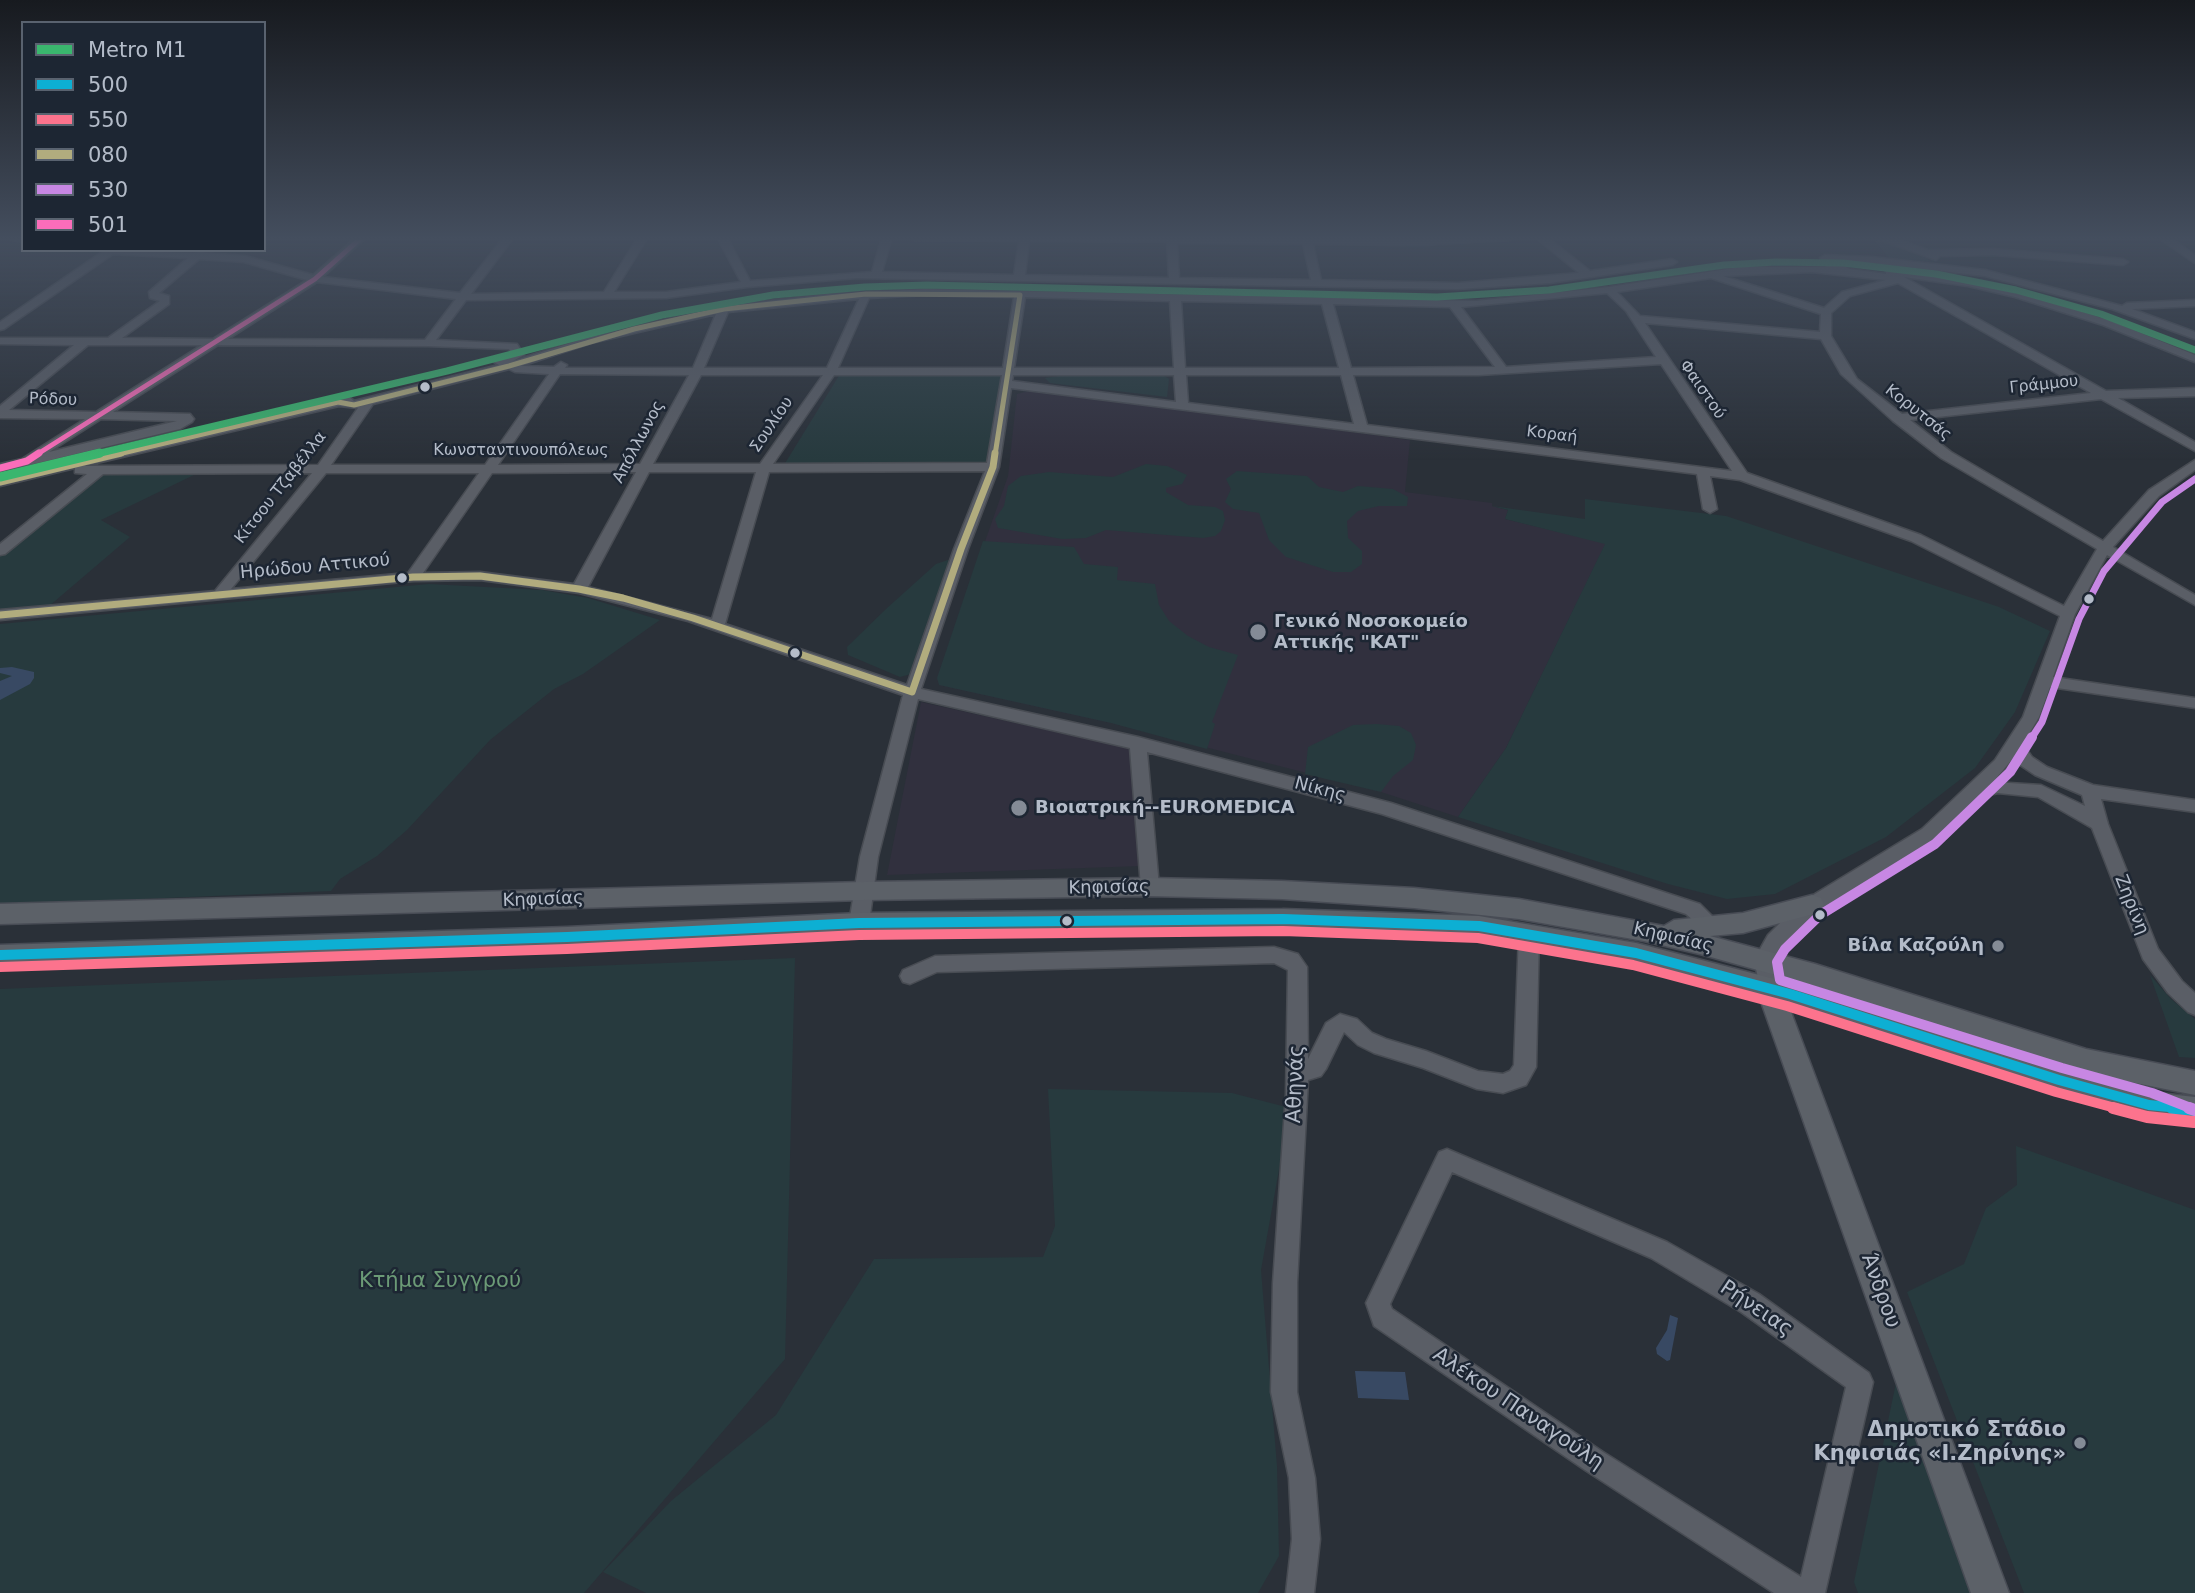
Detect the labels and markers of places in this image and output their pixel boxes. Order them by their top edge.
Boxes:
unlabelled marker [418,380,432,394]
unlabelled marker [395,571,409,585]
unlabelled marker [2082,592,2096,606]
place label: Γενικό Νοσοκομείο Αττικής "ΚΑΤ" [1274,611,1468,654]
marker: Γενικό Νοσοκομείο Αττικής "ΚΑΤ" [1248,622,1268,642]
unlabelled marker [788,646,802,660]
place label: Βιοιατρική--EUROMEDICA [1035,797,1294,819]
marker: Βιοιατρική--EUROMEDICA [1009,798,1029,818]
unlabelled marker [1813,908,1827,922]
unlabelled marker [1060,914,1074,928]
place label: Βίλα Καζούλη [1848,935,1984,957]
marker: Βίλα Καζούλη [1990,938,2006,954]
place label: Δημοτικό Στάδιο Κηφισιάς «Ι.Ζηρίνης» [1813,1418,2066,1468]
marker: Δημοτικό Στάδιο Κηφισιάς «Ι.Ζηρίνης» [2072,1435,2088,1451]

